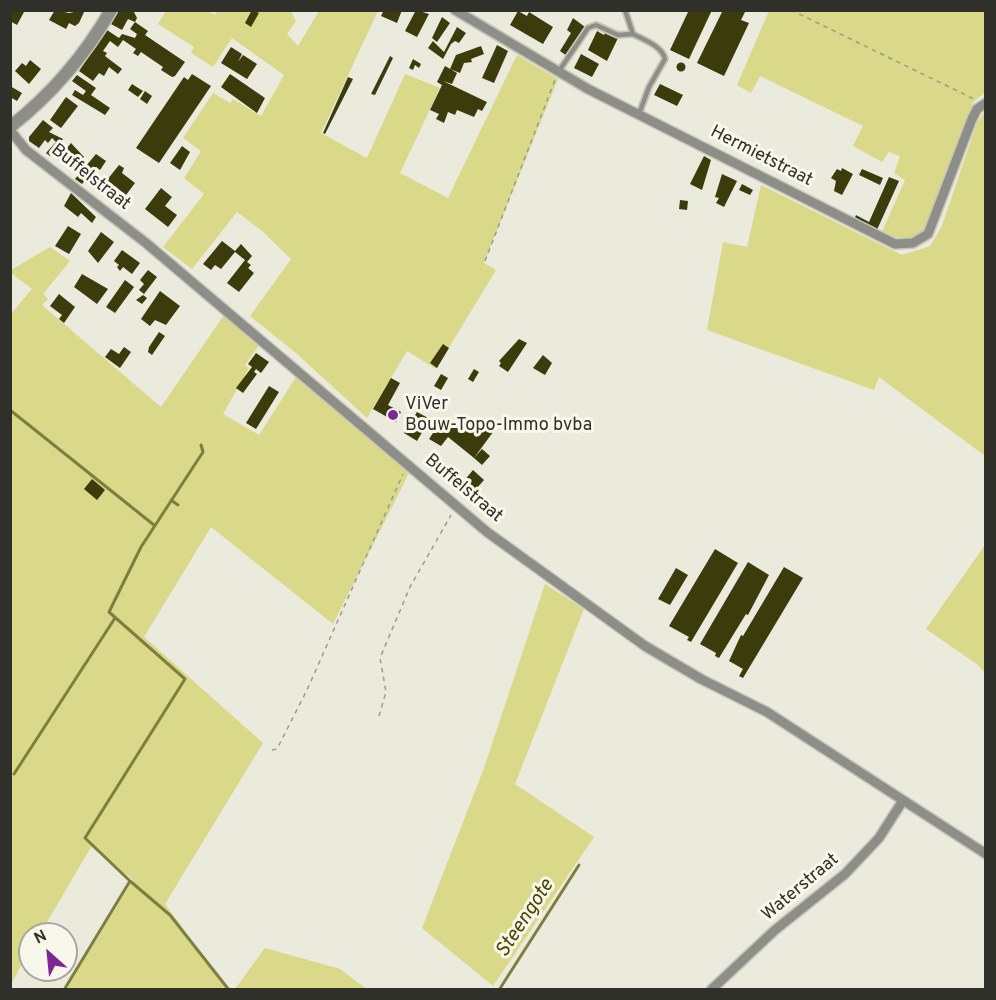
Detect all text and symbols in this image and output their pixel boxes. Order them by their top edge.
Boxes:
street label: Hermietstraat [706,122,816,192]
street label: Buffelstraat [46,140,134,216]
place label: ViVer Bouw-Topo-Immo bvba [405,394,592,436]
marker: ViVer Bouw-Topo-Immo bvba [386,408,400,422]
street label: Buffelstraat [420,450,506,528]
street label: Waterstraat [758,850,844,926]
water label: Steengote [492,875,560,963]
north arrow [18,922,78,982]
text: N [31,926,50,949]

